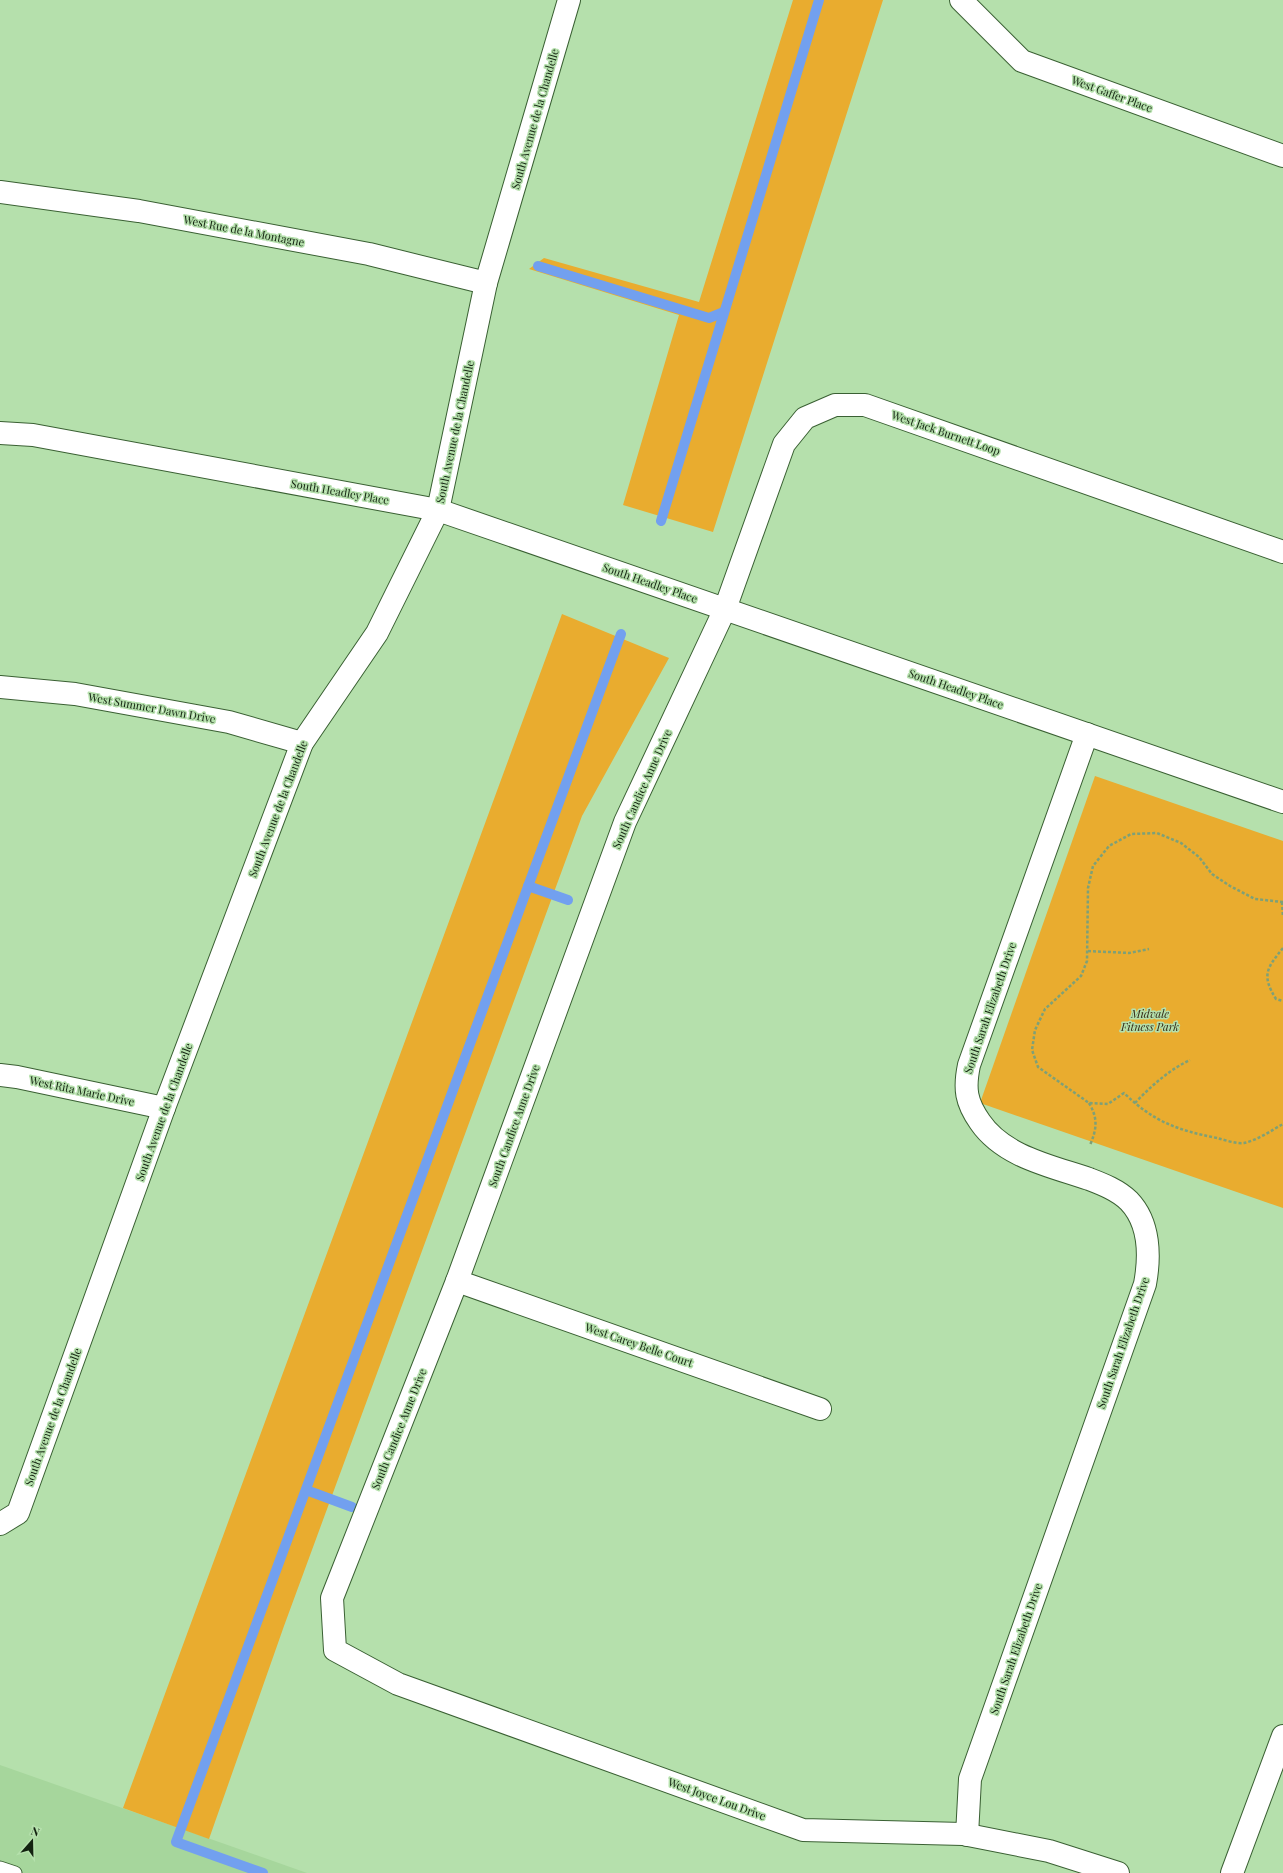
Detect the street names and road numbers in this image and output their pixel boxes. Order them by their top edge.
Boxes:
street label: South Avenue de la Chandelle [507,46,562,191]
street label: West Gaffer Place [1069,72,1155,115]
street label: West Rue de la Montagne [181,211,306,250]
street label: South Avenue de la Chandelle [432,359,477,505]
street label: West Jack Burnett Loop [889,407,1003,458]
street label: South Headley Place [290,475,391,508]
street label: South Headley Place [601,559,700,606]
street label: South Headley Place [907,665,1006,712]
street label: West Summer Dawn Drive [86,689,217,726]
street label: South Candice Anne Drive [608,726,675,851]
street label: South Avenue de la Chandelle [244,738,311,879]
street label: South Sarah Elizabeth Drive [960,940,1019,1076]
street label: South Avenue de la Chandelle [132,1040,196,1183]
street label: South Candice Anne Drive [484,1062,543,1189]
street label: West Rita Marie Drive [27,1072,136,1109]
street label: South Sarah Elizabeth Drive [1093,1275,1152,1411]
street label: West Carey Belle Court [582,1319,695,1370]
street label: South Avenue de la Chandelle [21,1345,85,1488]
street label: South Candice Anne Drive [367,1366,430,1492]
street label: South Sarah Elizabeth Drive [986,1581,1045,1717]
street label: West Joyce Lou Drive [665,1774,769,1823]

